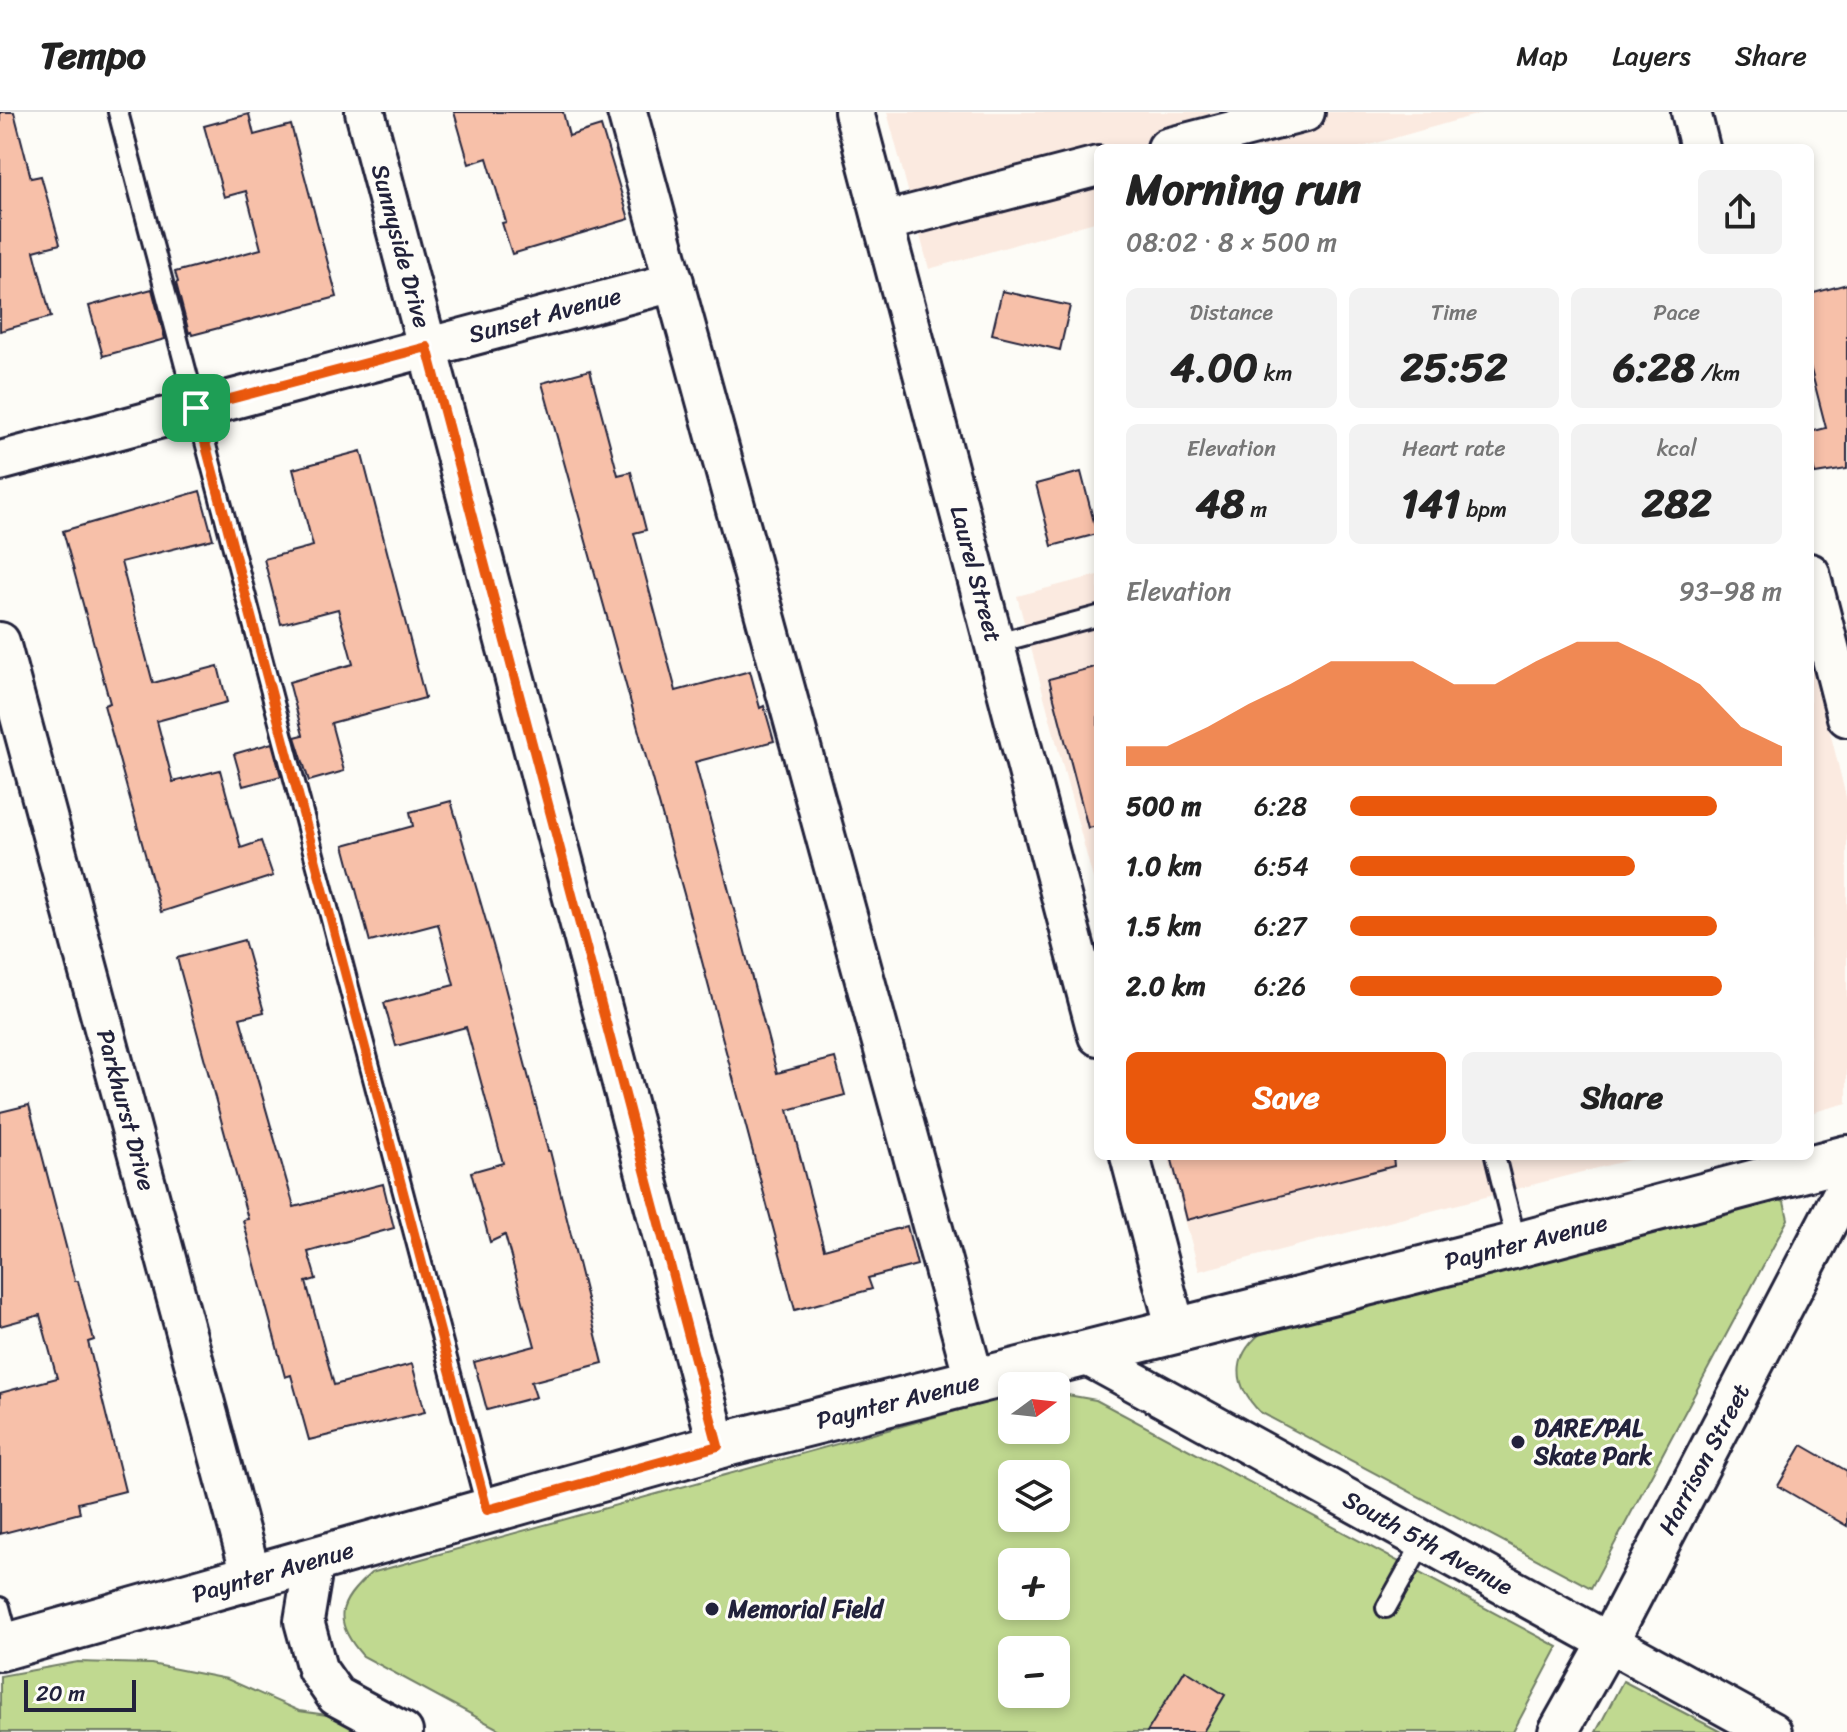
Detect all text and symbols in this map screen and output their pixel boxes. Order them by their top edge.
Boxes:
text: Tempo [40,22,146,89]
text: Map [1516,31,1568,80]
text: Layers [1612,31,1691,80]
text: Share [1735,31,1807,80]
text: Morning run [1126,150,1361,228]
street label: Sunnyside Drive [359,159,443,333]
button: share [1698,170,1782,254]
text: 08:02 · 8 × 500 m [1126,219,1337,265]
street label: Sunset Avenue [464,274,626,356]
text: Distance [1190,293,1273,332]
text: Time [1431,293,1477,332]
text: Pace [1653,293,1700,332]
text: 4.00 [1170,332,1258,403]
text: 25:52 [1400,332,1508,403]
text: 6:28 [1613,332,1695,403]
text: km [1258,354,1292,393]
text: /km [1695,354,1740,393]
pin [162,374,230,442]
icon: arrive [174,386,218,430]
text: Elevation [1187,429,1276,468]
text: Heart rate [1402,429,1506,468]
text: kcal [1657,429,1697,468]
text: 48 [1195,468,1245,539]
text: 141 [1401,468,1461,539]
text: 282 [1642,468,1712,539]
text: m [1245,490,1267,529]
text: bpm [1461,490,1507,529]
street label: Laurel Street [938,501,1014,647]
text: Elevation [1126,568,1231,614]
text: 93–98 m [1679,568,1782,614]
text: 500 m [1126,783,1201,829]
text: 6:28 [1254,783,1307,829]
text: 1.0 km [1126,843,1202,889]
text: 6:54 [1254,843,1309,889]
text: 1.5 km [1126,903,1201,949]
text: 6:27 [1254,903,1306,949]
text: 2.0 km [1126,963,1206,1009]
text: 6:26 [1254,963,1306,1009]
street label: Parkhurst Drive [84,1025,168,1195]
button: Save [1126,1052,1446,1144]
button: Share [1462,1052,1782,1144]
street label: Paynter Avenue [1440,1201,1612,1283]
street label: Paynter Avenue [812,1360,984,1442]
north arrow [998,1372,1070,1444]
map controls [998,1372,1070,1708]
street label: Harrison Street [1646,1375,1762,1543]
place label: DARE/PAL Skate Park [1533,1407,1653,1477]
marker: DARE/PAL Skate Park [1509,1433,1527,1451]
button: layers [998,1460,1070,1532]
street label: South 5th Avenue [1335,1479,1521,1607]
street label: Paynter Avenue [187,1529,359,1615]
button: + [998,1548,1070,1620]
place label: Memorial Field [727,1588,885,1630]
marker: Memorial Field [703,1600,721,1618]
button: − [998,1636,1070,1708]
text: 20 m [36,1674,85,1713]
scale bar [24,1676,136,1712]

